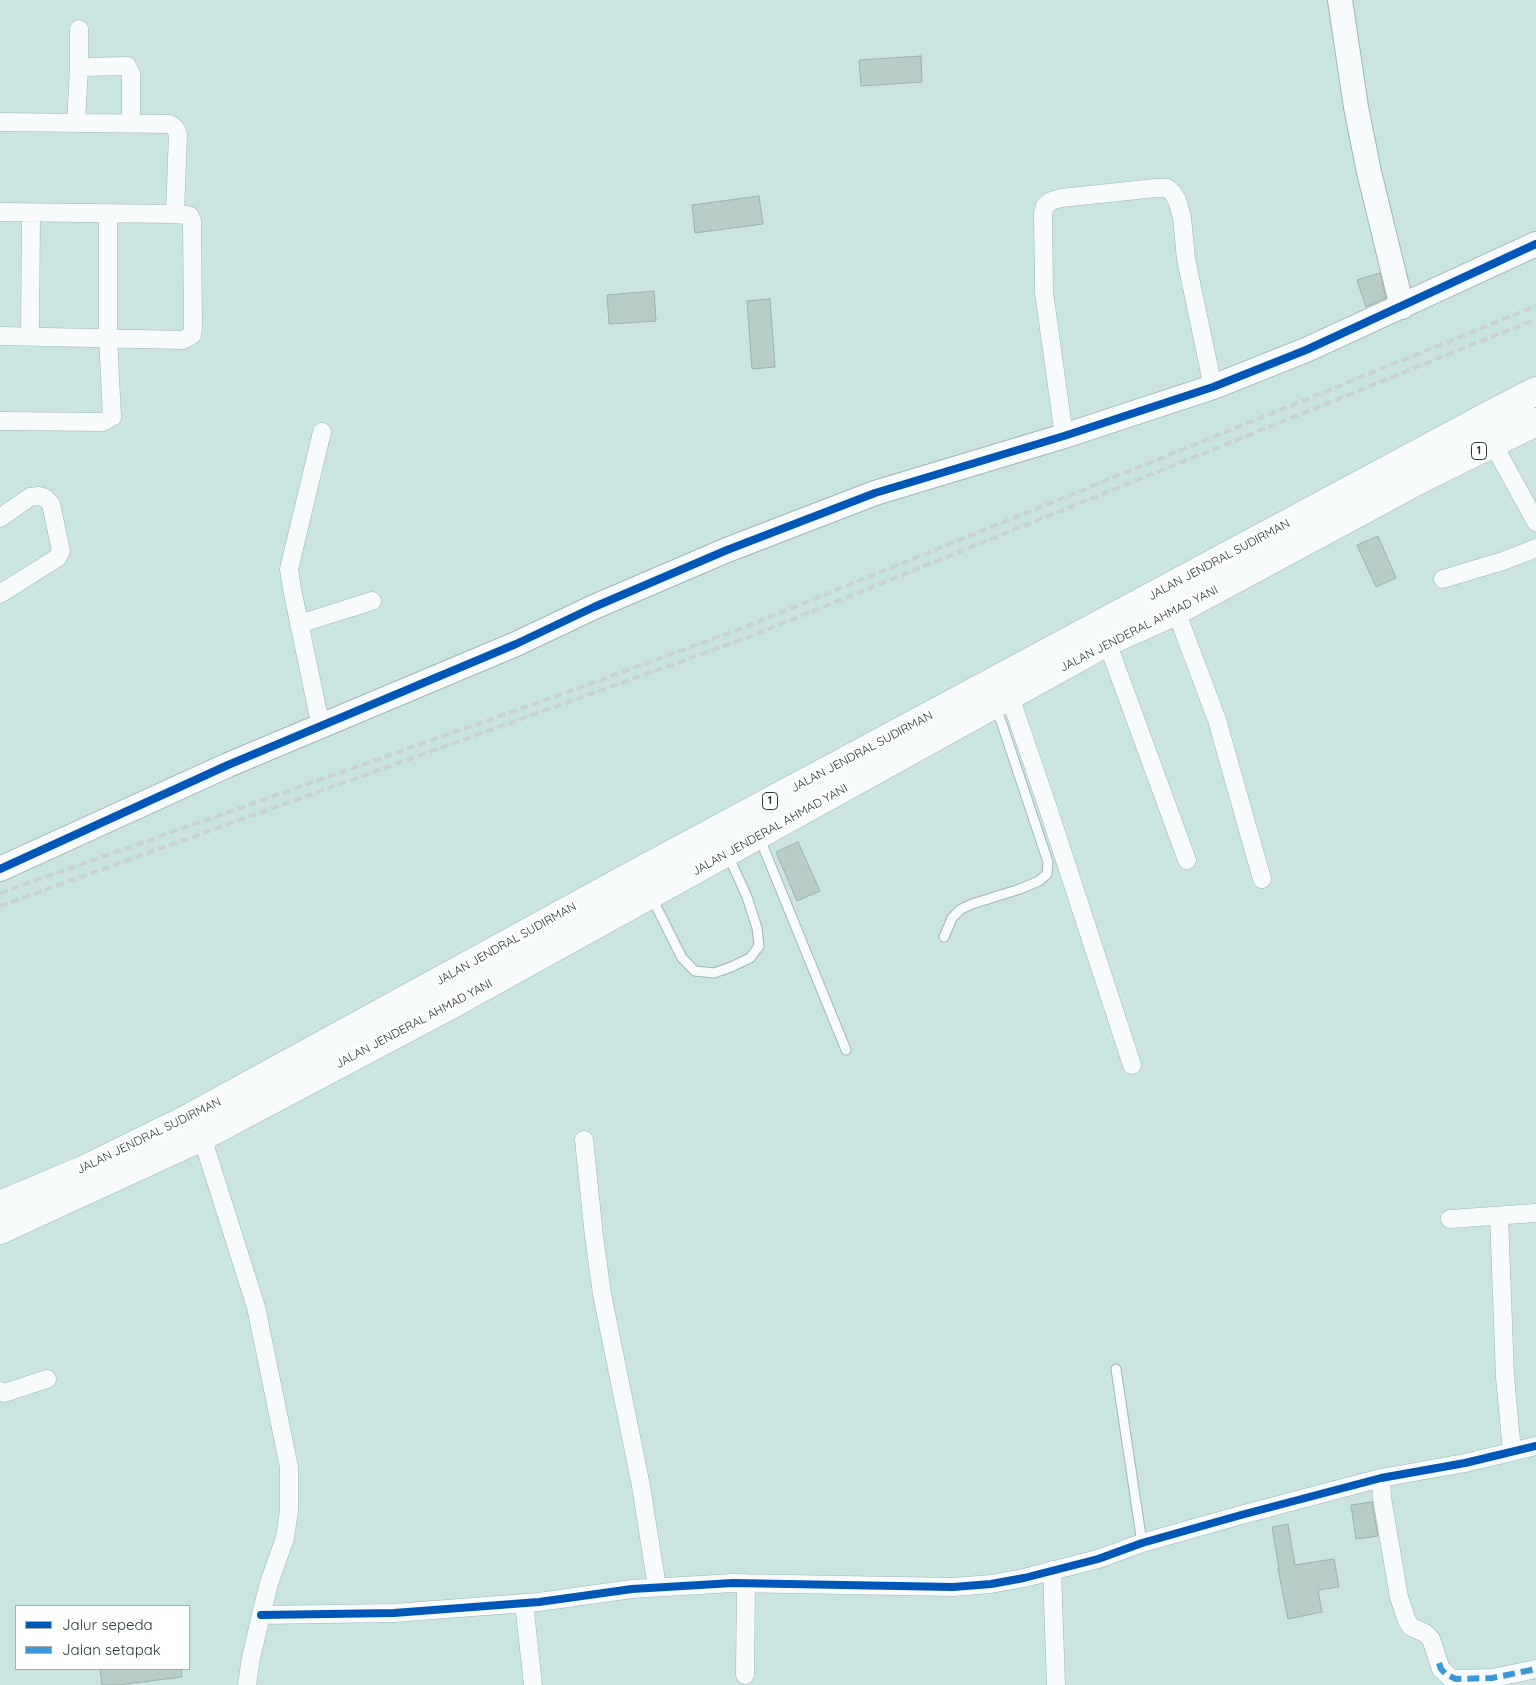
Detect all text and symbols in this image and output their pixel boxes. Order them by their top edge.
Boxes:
road number: 1 [1472,442,1486,460]
street label: JALAN JENDRAL SUDIRMAN [1146,516,1292,604]
street label: JALAN JENDERAL AHMAD YANI [1057,583,1221,675]
street label: JALAN JENDRAL SUDIRMAN [789,708,935,796]
street label: JALAN JENDERAL AHMAD YANI [690,781,850,879]
road number: 1 [762,792,778,809]
street label: JALAN JENDRAL SUDIRMAN [433,899,579,989]
street label: JALAN JENDERAL AHMAD YANI [333,976,495,1072]
street label: JALAN JENDRAL SUDIRMAN [75,1095,223,1177]
legend [15,1605,190,1670]
text: Jalur sepeda [62,1615,153,1634]
text: Jalan setapak [62,1640,161,1659]

